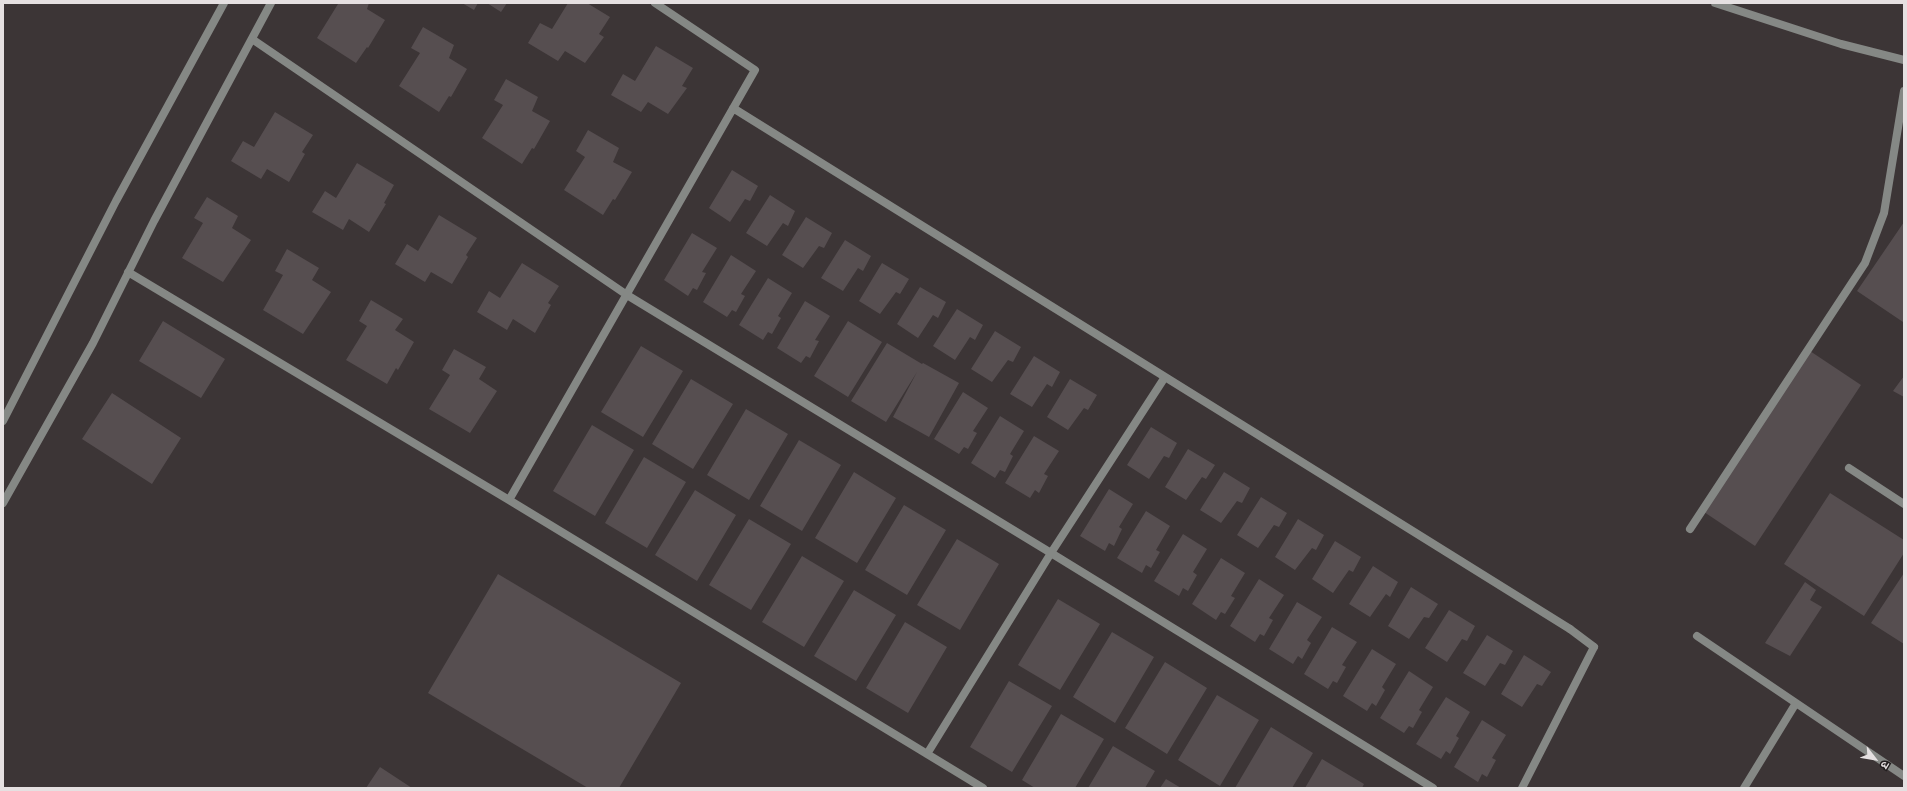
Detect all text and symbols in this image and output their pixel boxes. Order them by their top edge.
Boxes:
north arrow [1855,739,1895,779]
text: उ [1878,759,1892,771]

